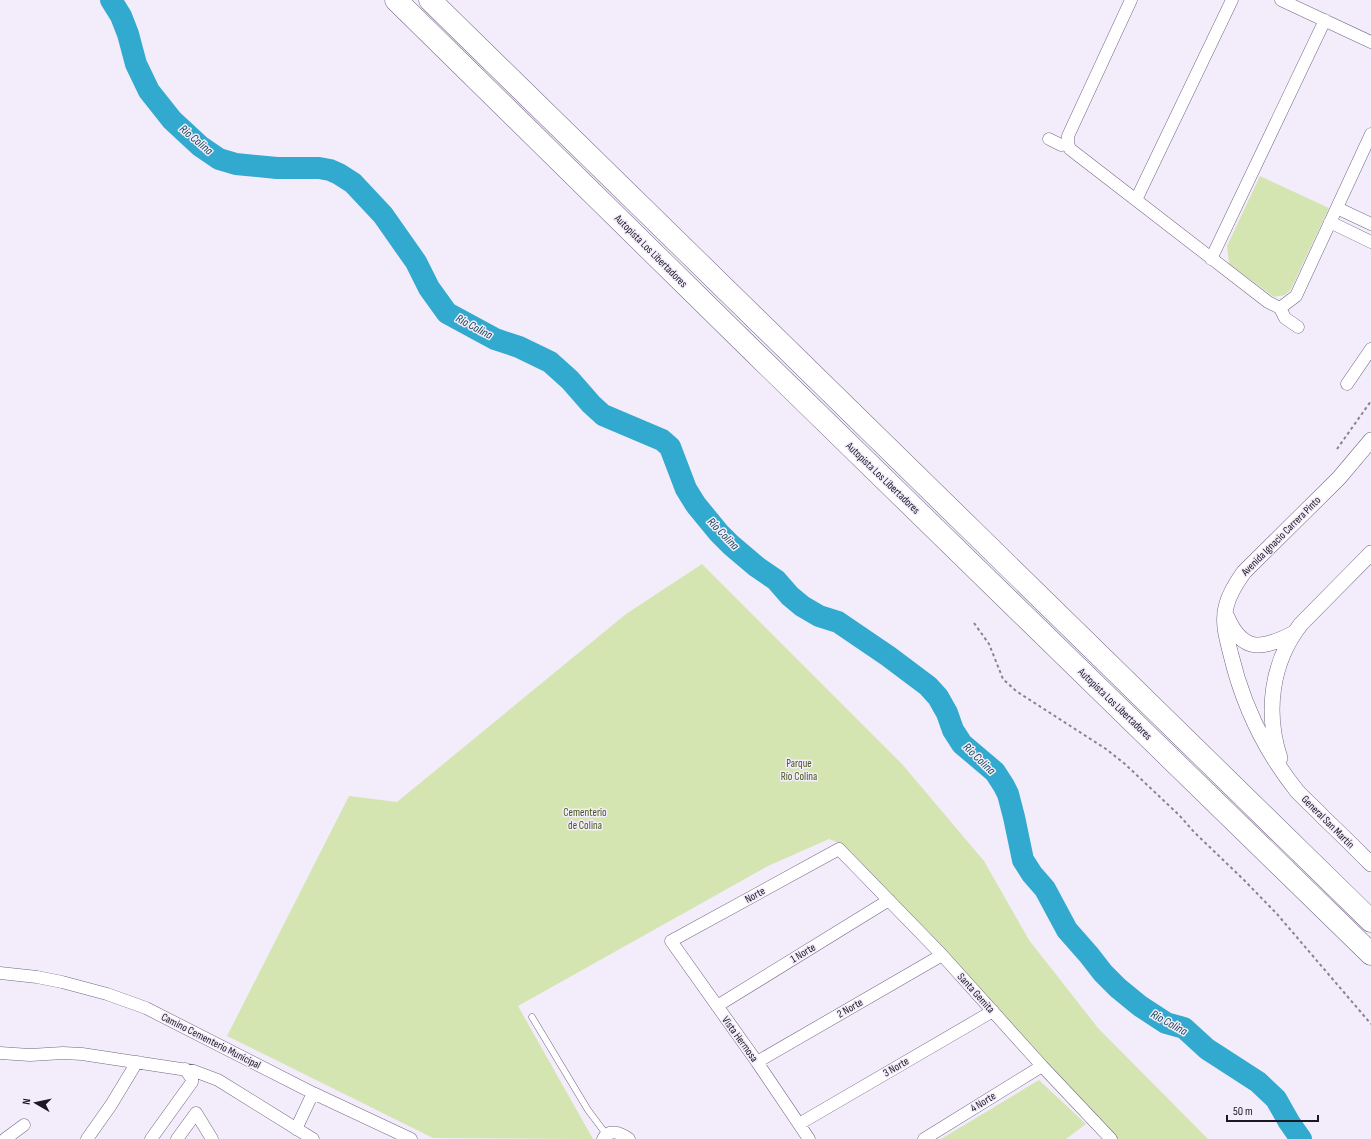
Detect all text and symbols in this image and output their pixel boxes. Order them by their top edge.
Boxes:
water label: Río Colina [176,122,216,158]
street label: Autopista Los Libertadores [611,211,690,290]
water label: Río Colina [453,311,495,343]
street label: Autopista Los Libertadores [843,439,923,517]
street label: Avenida Ignacio Carrera Pinto [1238,493,1324,579]
water label: Río Colina [704,515,742,553]
street label: Autopista Los Libertadores [1075,665,1155,743]
water label: Río Colina [960,740,998,778]
park label: Parque Río Colina [781,757,817,783]
street label: General San Martín [1299,793,1357,851]
park label: Cementerio de Colina [563,806,607,832]
street label: Norte [743,884,767,906]
street label: 1 Norte [788,941,818,965]
street label: Santa Gemita [955,970,997,1016]
street label: 2 Norte [835,996,865,1020]
water label: Río Colina [1148,1007,1190,1039]
street label: Camino Cementerio Municipal [159,1010,263,1072]
street label: Vista Hermosa [719,1014,761,1064]
street label: 3 Norte [881,1054,911,1080]
north arrow [16,1083,56,1123]
street label: 4 Norte [968,1089,998,1115]
text: N [20,1097,34,1105]
scale bar [1227,1097,1318,1123]
text: 50 m [1233,1104,1253,1119]

